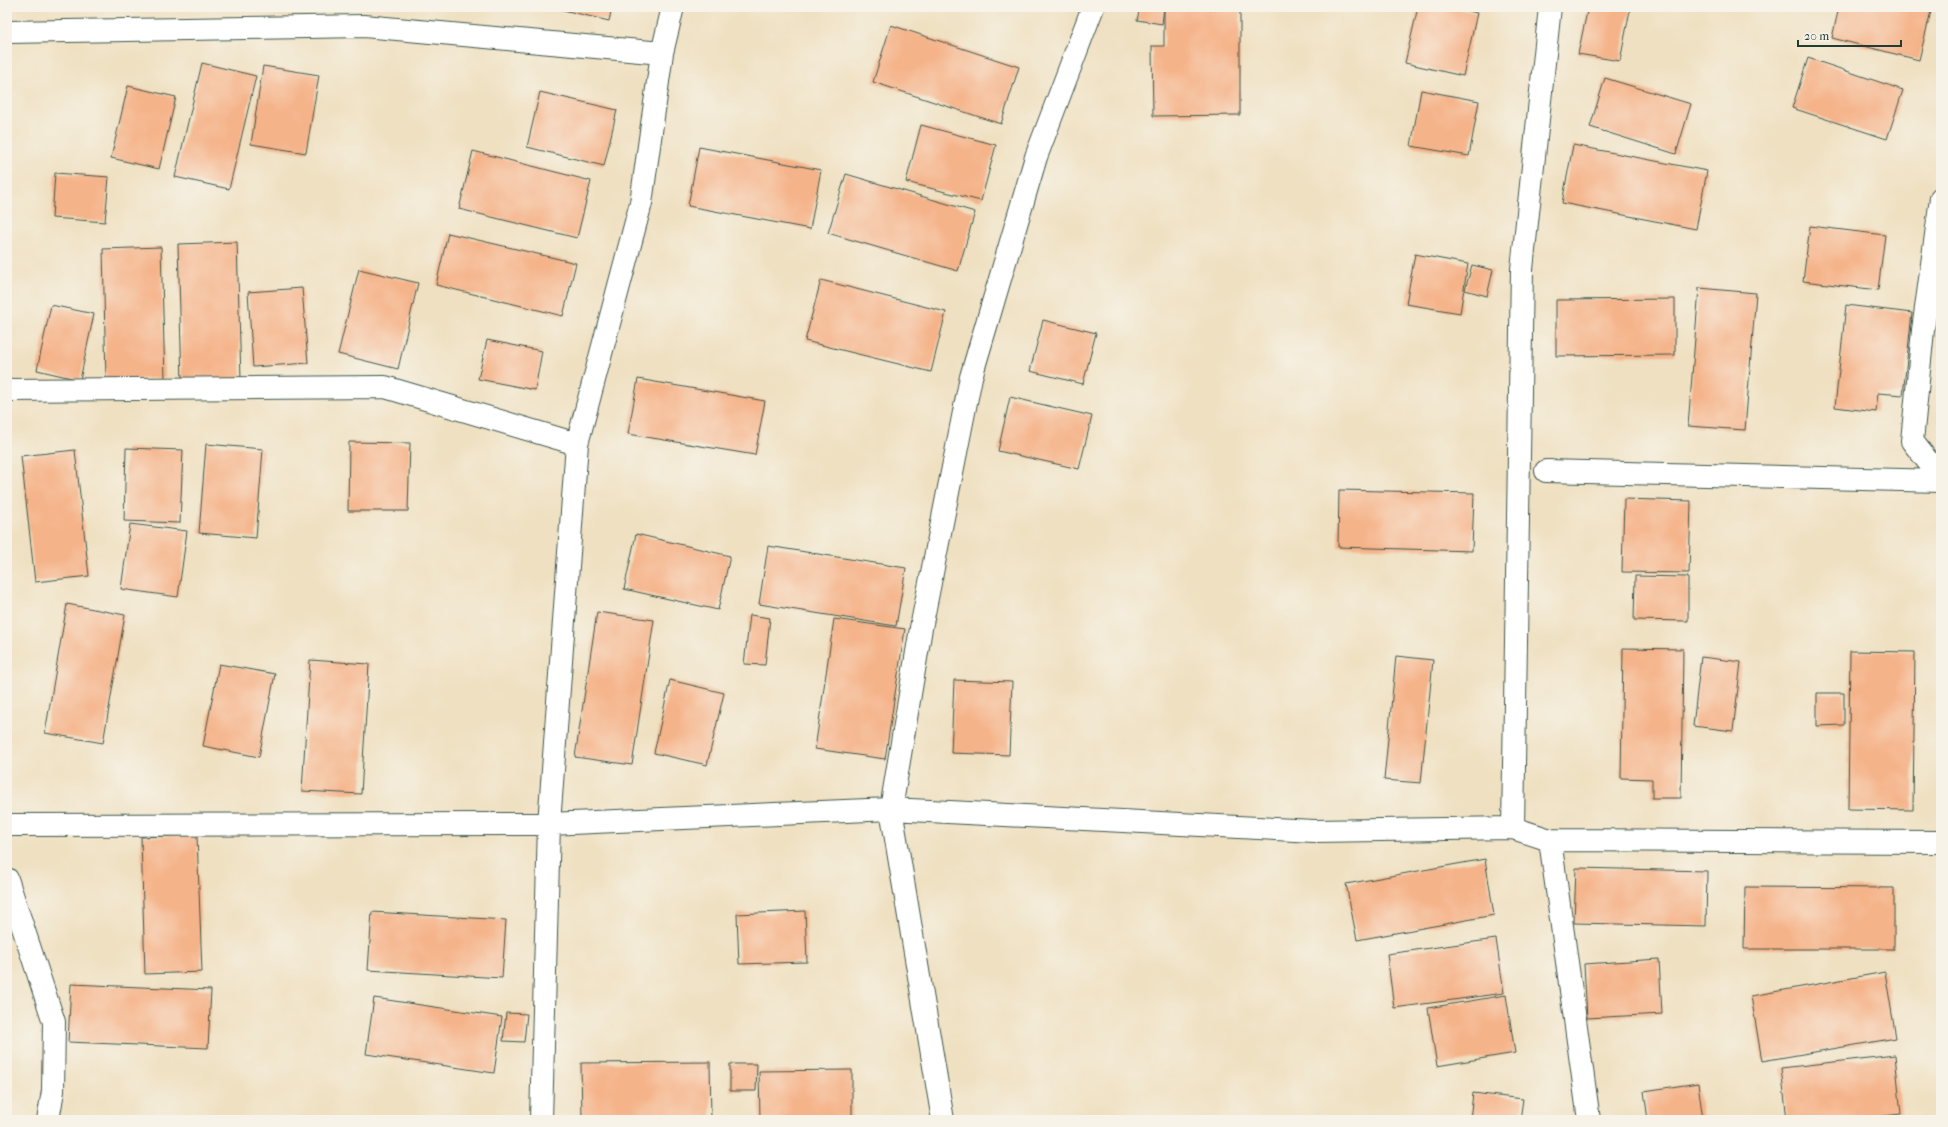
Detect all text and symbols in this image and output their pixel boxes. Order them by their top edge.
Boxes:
scale bar [1798,22,1901,48]
text: 20 m [1804,29,1829,43]

